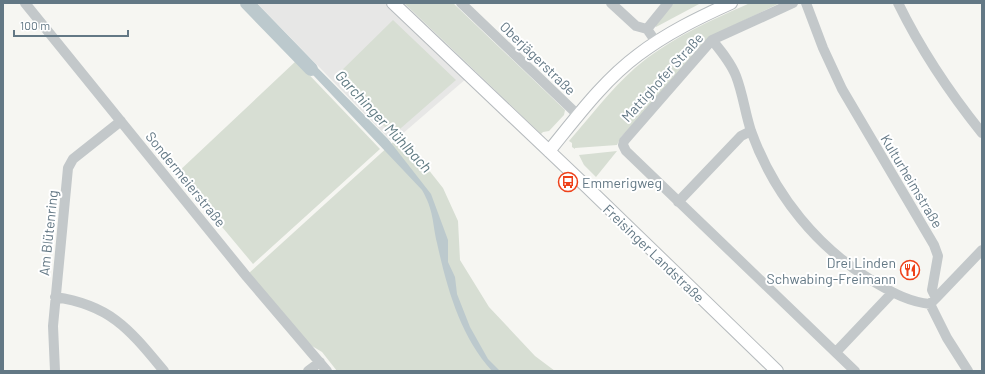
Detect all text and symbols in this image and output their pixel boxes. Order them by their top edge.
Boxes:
scale bar [14,12,128,38]
text: 100 m [20,18,50,32]
street label: Oberjägerstraße [497,18,579,98]
street label: Mattighofer Straße [618,29,706,125]
water label: Garchinger Mühlbach [332,66,436,176]
street label: Sondermeierstraße [142,128,230,230]
street label: Kulturheimstraße [877,131,947,231]
bus stop icon: Emmerigweg [557,171,579,193]
place label: Emmerigweg [582,174,662,191]
street label: Am Blütenring [35,189,61,277]
street label: Freisinger Landstraße [600,200,708,306]
place label: Drei Linden Schwabing-Freimann [767,254,896,287]
restaurant icon: Drei Linden Schwabing-Freimann [899,259,921,281]

